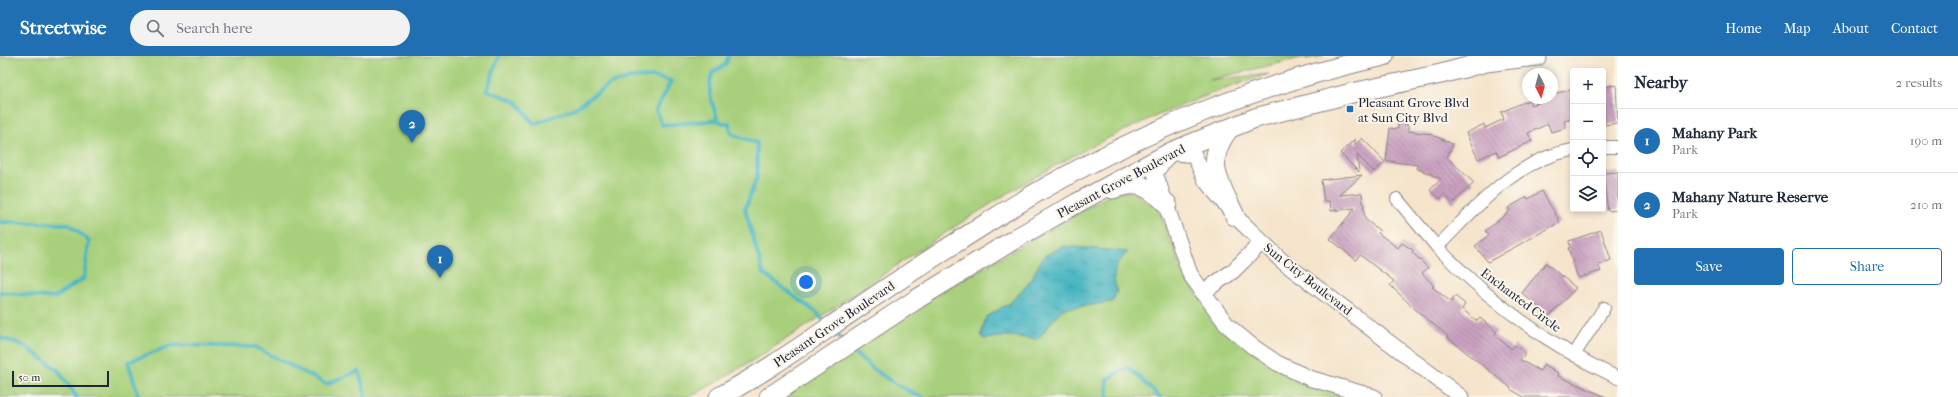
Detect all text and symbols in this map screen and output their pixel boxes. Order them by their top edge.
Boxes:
search box [130,10,410,46]
text: Streetwise [20,17,106,39]
icon: search [144,17,166,39]
text: Search here [176,19,252,37]
text: Home [1725,20,1762,37]
text: Map [1784,20,1811,37]
text: About [1833,20,1869,37]
text: Contact [1891,20,1938,37]
north arrow [1522,68,1558,104]
map controls [1570,68,1606,212]
button: + [1570,68,1606,104]
text: Nearby [1634,72,1688,92]
text: 2 results [1896,75,1942,90]
place label: Pleasant Grove Blvd at Sun City Blvd [1358,95,1470,125]
marker: Pleasant Grove Blvd at Sun City Blvd [1345,104,1355,114]
button: − [1570,104,1606,140]
pin: 2 [399,110,425,143]
text: Mahany Park [1672,124,1757,142]
text: 1 [1645,133,1649,148]
text: 190 m [1910,133,1942,148]
street label: Pleasant Grove Boulevard [1054,140,1188,221]
button: locate [1570,140,1606,176]
text: Park [1672,142,1698,157]
button: layers [1570,176,1606,212]
text: Mahany Nature Reserve [1672,188,1828,206]
text: 2 [1644,197,1650,212]
text: 210 m [1910,197,1942,212]
text: Park [1672,206,1698,221]
street label: Sun City Boulevard [1261,240,1356,319]
pin: 1 [427,245,453,278]
button: Save [1634,248,1784,285]
button: Share [1792,248,1942,285]
street label: Enchanted Circle [1478,265,1564,335]
your location [796,272,816,292]
street label: Pleasant Grove Boulevard [771,277,898,370]
scale bar [12,369,109,388]
text: 50 m [18,371,40,384]

